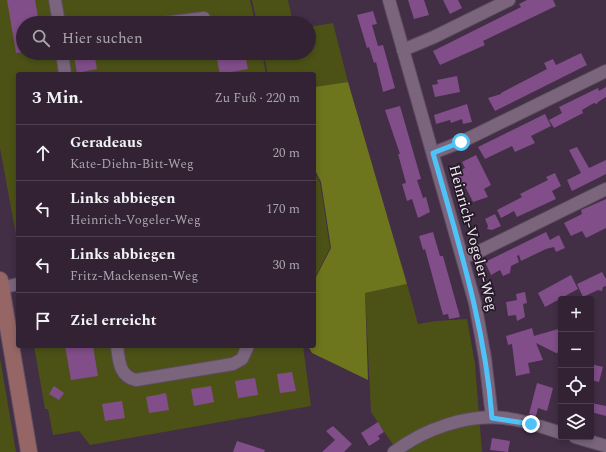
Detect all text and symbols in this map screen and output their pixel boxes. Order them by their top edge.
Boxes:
search box [16,16,316,60]
icon: search [30,27,52,49]
text: Hier suchen [62,27,143,50]
text: 3 Min. [32,85,83,111]
text: Zu Fuß · 220 m [214,88,300,108]
text: Geradeaus [70,131,142,154]
route start [452,133,470,151]
icon: ahead [32,142,54,164]
text: 20 m [273,143,300,163]
text: Kate-Diehn-Bitt-Weg [70,154,194,174]
street label: Heinrich-Vogeler-Weg [442,162,504,314]
text: Links abbiegen [70,187,175,210]
icon: left [32,198,54,220]
text: 170 m [266,199,300,219]
text: Heinrich-Vogeler-Weg [70,210,201,230]
text: Links abbiegen [70,243,175,266]
icon: left [32,254,54,276]
text: 30 m [273,255,300,275]
text: Fritz-Mackensen-Weg [70,266,198,286]
map controls [558,296,594,440]
button: + [558,296,594,332]
text: Ziel erreicht [70,309,156,332]
icon: arrive [32,310,54,332]
button: − [558,332,594,368]
button: locate [558,368,594,404]
button: layers [558,404,594,440]
route end [522,415,540,433]

